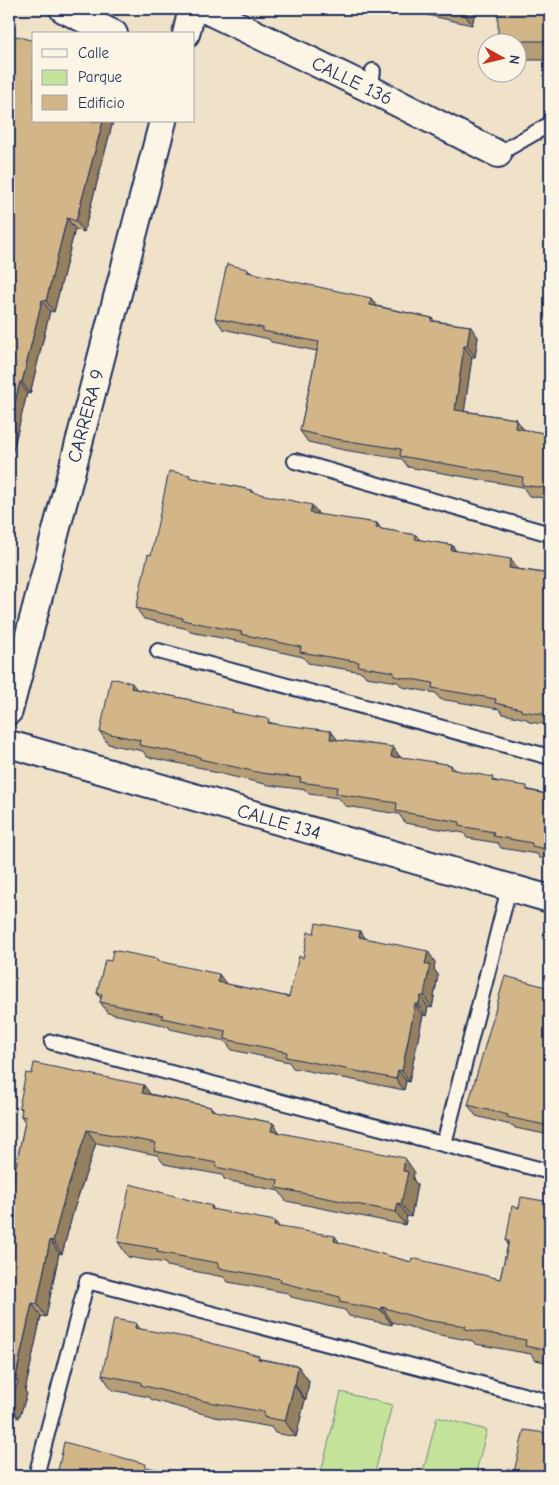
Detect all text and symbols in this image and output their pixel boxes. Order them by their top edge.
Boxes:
legend [32,32,195,122]
north arrow [476,32,526,82]
text: Calle [78,44,110,62]
street label: CALLE 136 [308,52,396,110]
text: N [505,54,523,65]
text: Parque [78,68,123,86]
text: Edificio [78,94,125,112]
street label: CARRERA 9 [63,367,109,465]
street label: CALLE 134 [235,800,323,844]

